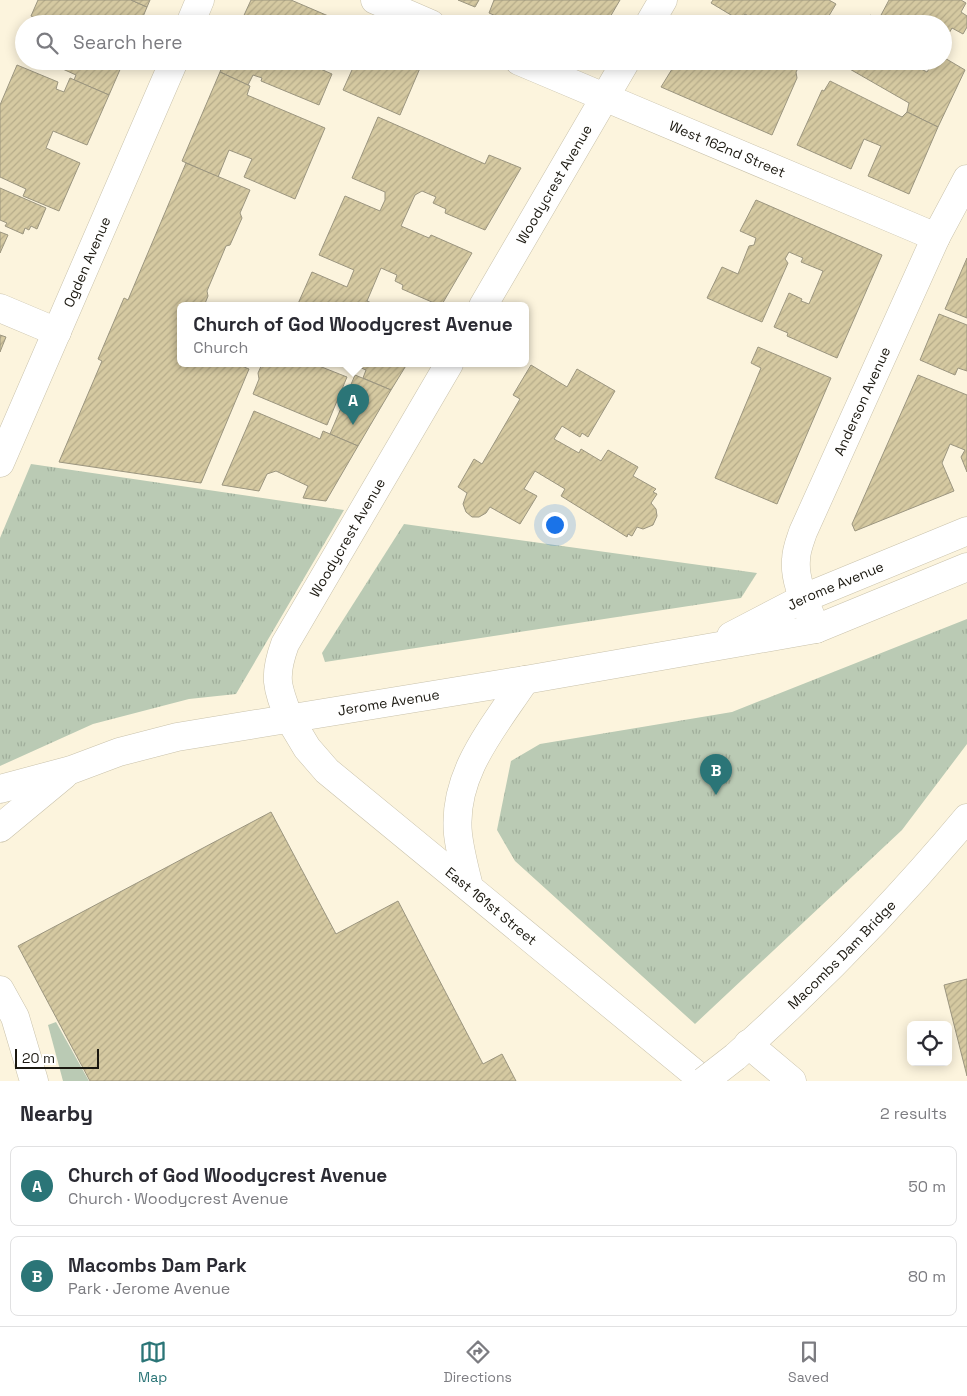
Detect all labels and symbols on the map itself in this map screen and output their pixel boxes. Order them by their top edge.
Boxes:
street label: West 162nd Street [666,116,788,181]
street label: Woodycrest Avenue [512,121,596,247]
street label: Ogden Avenue [59,214,115,310]
street label: Anderson Avenue [830,344,894,458]
pin: A [337,384,369,425]
street label: Woodycrest Avenue [305,475,389,601]
your location [542,512,568,538]
street label: Jerome Avenue [784,557,886,614]
street label: Jerome Avenue [336,685,441,720]
pin: B [700,754,732,795]
street label: East 161st Street [442,863,541,949]
street label: Macombs Dam Bridge [784,896,900,1013]
scale bar [15,1046,99,1069]

